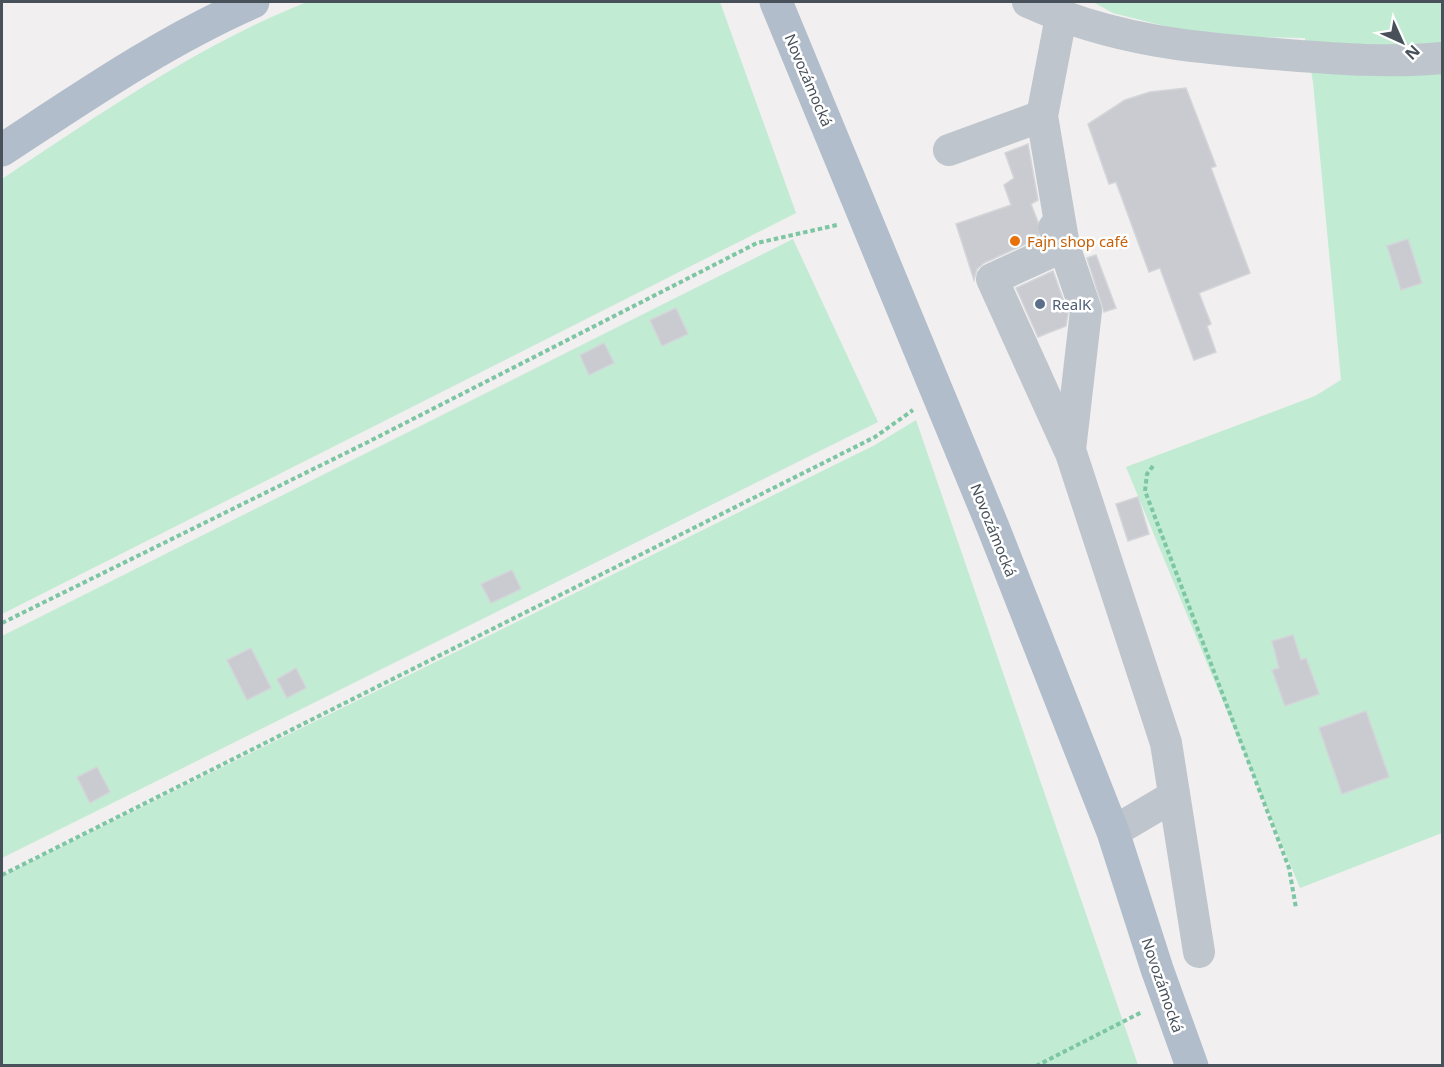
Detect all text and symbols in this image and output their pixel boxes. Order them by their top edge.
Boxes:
north arrow [1372,12,1432,72]
street label: Novozámocká [780,31,838,129]
text: N [1400,40,1425,65]
place label: Fajn shop café [1027,231,1128,251]
marker: Fajn shop café [1008,234,1022,248]
place label: RealK [1052,294,1092,314]
marker: RealK [1033,297,1047,311]
street label: Novozámocká [966,480,1022,580]
street label: Novozámocká [1137,935,1189,1035]

